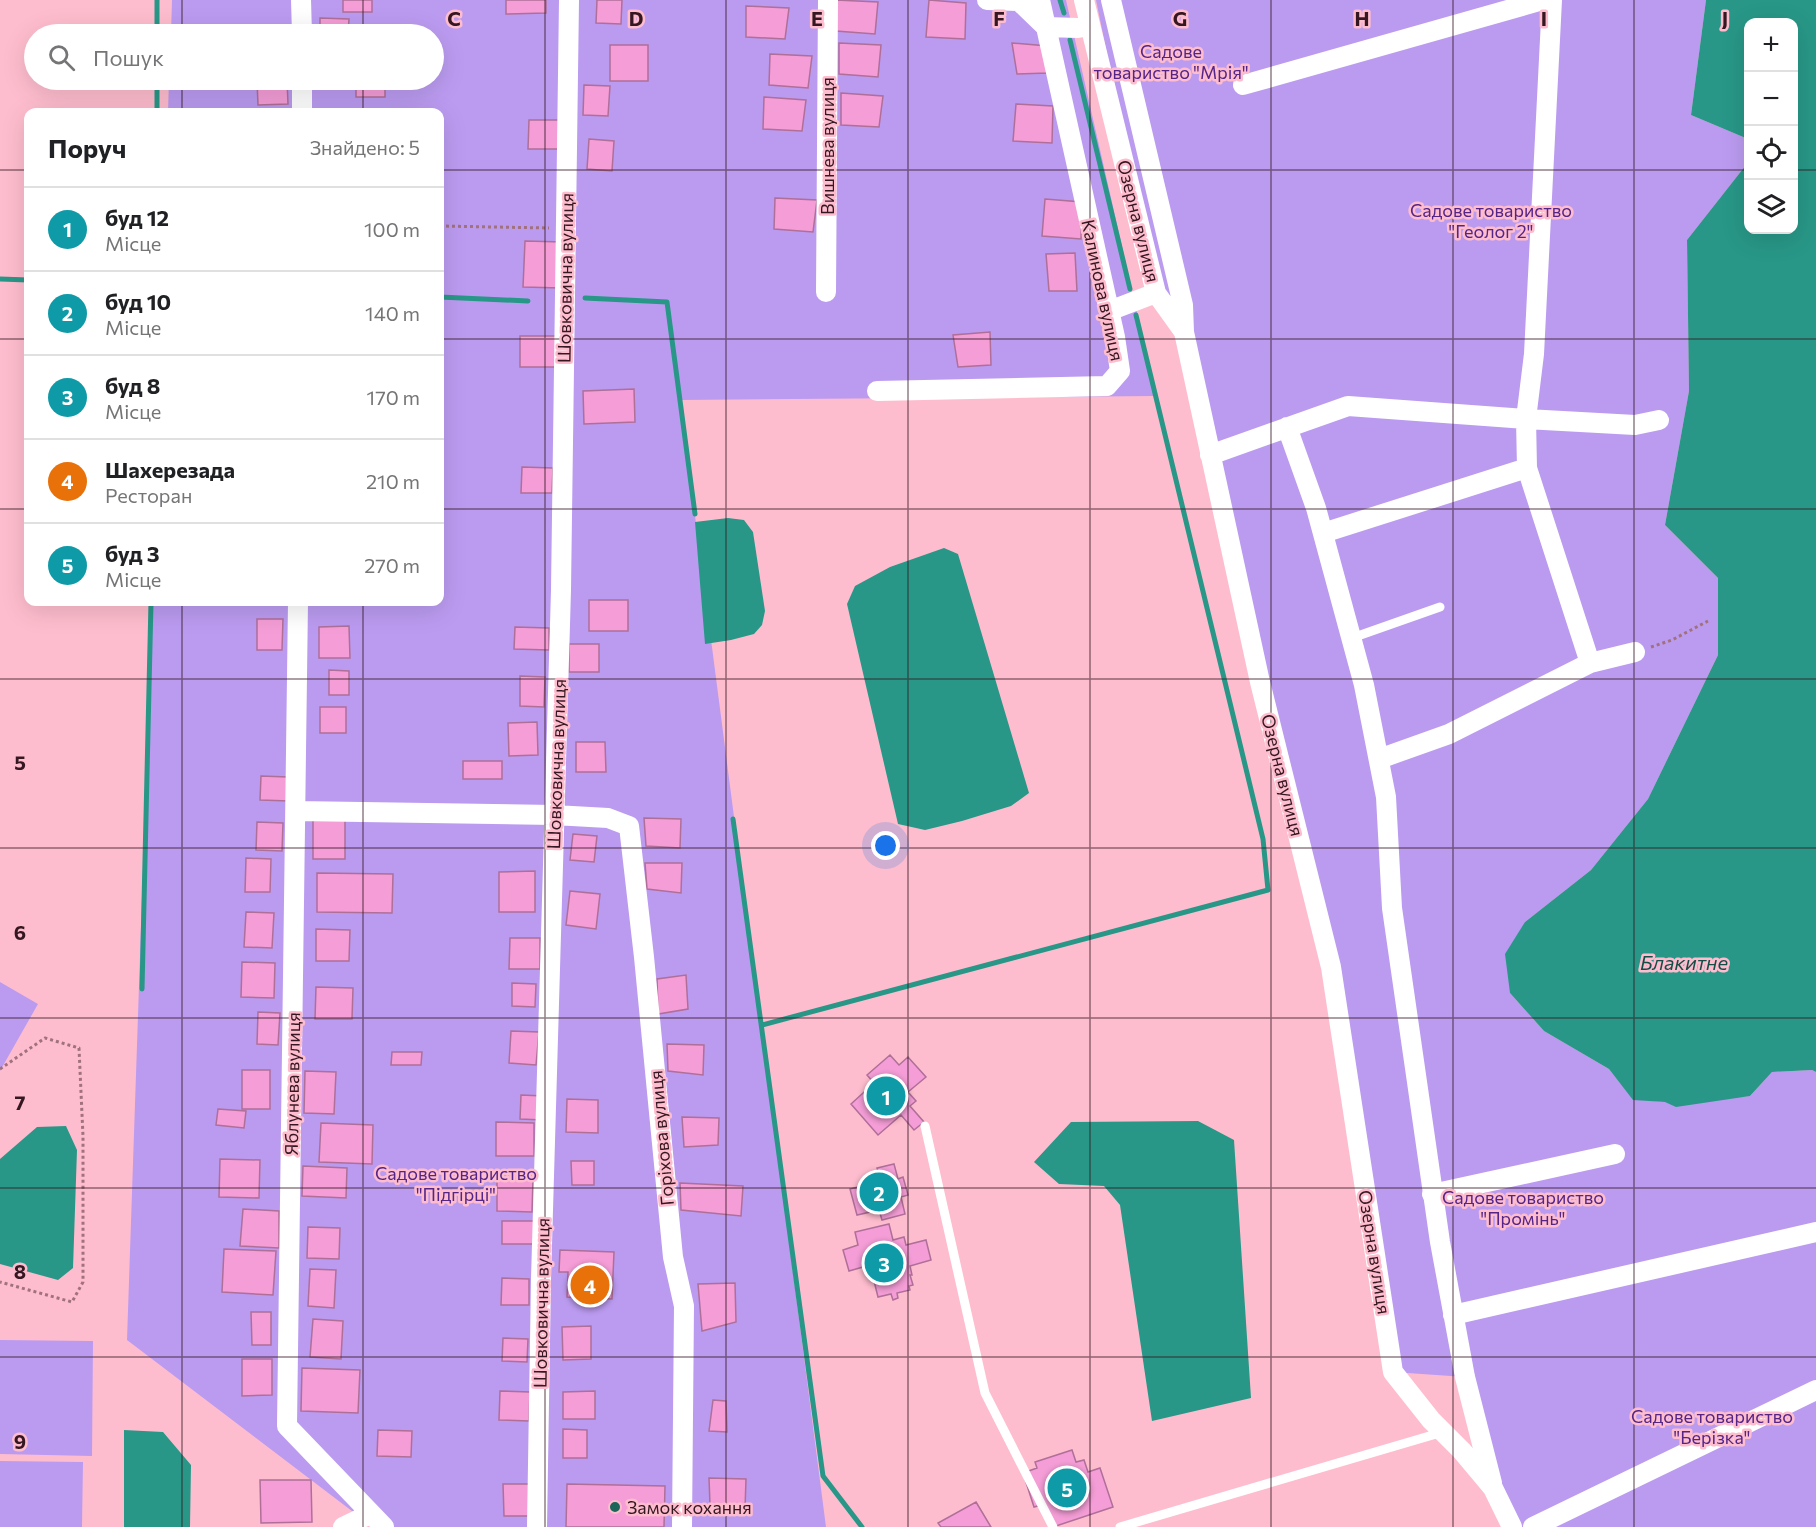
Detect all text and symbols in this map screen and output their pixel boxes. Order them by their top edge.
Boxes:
text: C [447,6,461,30]
text: D [629,6,643,30]
text: E [811,6,823,30]
text: F [993,6,1005,30]
text: G [1173,6,1187,30]
text: H [1355,6,1370,30]
text: I [1541,6,1547,30]
text: J [1722,6,1728,30]
map controls [1744,18,1798,234]
button: + [1744,18,1798,72]
search box [24,24,444,90]
park label: Садове товариство "Мрія" [1093,40,1249,83]
icon: search [45,41,78,74]
text: Пошук [93,44,164,71]
button: − [1744,72,1798,126]
street label: Вишнева вулиця [816,77,838,215]
button: locate [1744,126,1798,180]
text: Поруч [48,132,126,163]
text: Знайдено: 5 [310,135,420,159]
street label: Озерна вулиця [1113,158,1165,284]
button: layers [1744,180,1798,234]
street label: Шовковична вулиця [553,193,577,363]
park label: Садове товариство "Геолог 2" [1410,199,1572,242]
text: буд 12 [105,204,169,231]
text: 1 [63,217,72,241]
text: 100 m [364,217,420,241]
street label: Калинова вулиця [1077,217,1129,363]
text: Місце [105,231,161,255]
text: буд 10 [105,288,171,315]
text: 2 [62,301,73,325]
text: 140 m [365,301,420,325]
text: Місце [105,315,161,339]
text: буд 8 [105,372,160,399]
text: 3 [62,385,73,409]
text: 170 m [367,385,420,409]
text: Місце [105,399,161,423]
text: Шахерезада [105,456,235,483]
text: 4 [61,469,74,493]
text: 210 m [366,469,420,493]
text: Ресторан [105,483,192,507]
text: буд 3 [105,540,159,567]
text: 5 [62,553,73,577]
text: 270 m [364,553,420,577]
text: Місце [105,567,161,591]
street label: Шовковична вулиця [542,678,570,850]
street label: Озерна вулиця [1257,712,1309,838]
text: 5 [14,750,26,774]
your location [871,831,900,860]
text: 6 [14,920,26,944]
water label: Блакитне [1640,950,1728,974]
street label: Яблунева вулиця [280,1012,304,1156]
street label: Горіхова вулиця [644,1069,678,1207]
pin: 1 [866,1074,906,1118]
text: 7 [15,1090,26,1114]
park label: Садове товариство "Підгірці" [375,1162,537,1205]
pin: 2 [860,1170,898,1214]
park label: Садове товариство "Промінь" [1442,1186,1604,1229]
street label: Озерна вулиця [1354,1188,1396,1316]
street label: Шовковична вулиця [529,1218,553,1388]
pin: 3 [864,1240,904,1286]
text: 8 [14,1259,26,1283]
pin: 4 [570,1262,610,1308]
park label: Садове товариство "Берізка" [1631,1405,1793,1448]
text: 9 [14,1429,26,1453]
pin: 5 [1048,1466,1086,1510]
place label: Замок кохання [627,1496,752,1518]
marker: Замок кохання [608,1500,622,1514]

